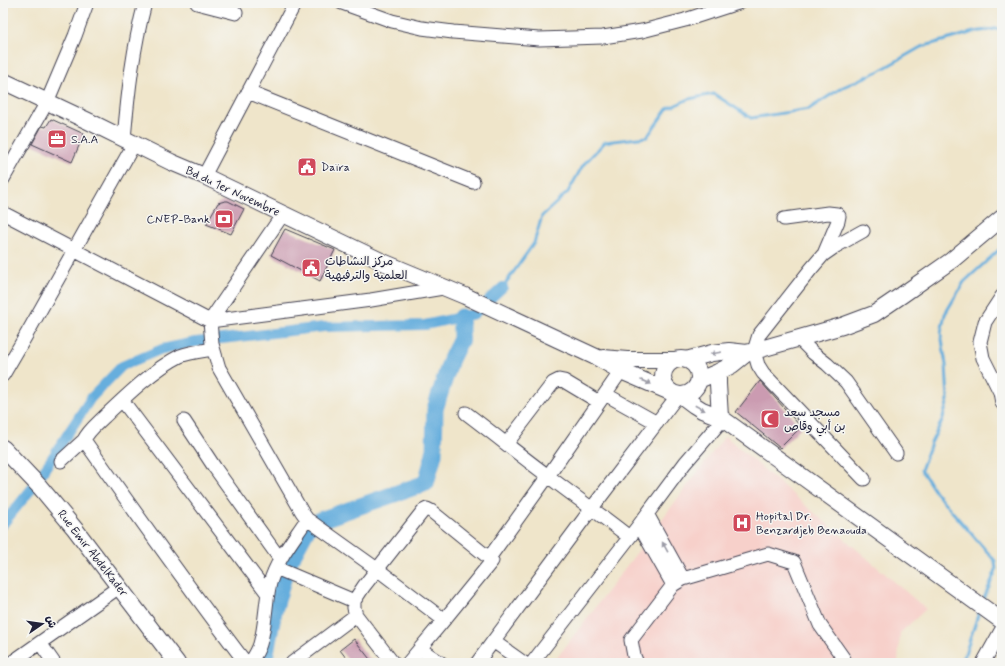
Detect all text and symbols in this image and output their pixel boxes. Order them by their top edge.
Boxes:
office icon: S.A.A [46,128,68,150]
place label: S.A.A [71,132,98,148]
public building icon: Daïra [296,156,318,178]
place label: Daïra [321,160,350,176]
street label: Bd du 1er Novembre [183,163,282,221]
bank icon: CNEP-Bank [213,208,235,230]
place label: CNEP-Bank [146,212,210,228]
place label: مركز النشاطات العلمية والترفيهية [325,254,407,284]
public building icon: مركز النشاطات العلمية والترفيهية [300,257,322,279]
one-way arrow [710,350,722,356]
one-way arrow [640,379,652,385]
one-way arrow [694,405,706,411]
place label: مسجد سعد بن أبي وقاص [784,405,845,437]
mosque icon: مسجد سعد بن أبي وقاص [759,408,781,430]
street label: Rue Emir AbdelKader [53,507,131,600]
place label: Hopital Dr. Benzardjeb Benaouda [756,509,867,539]
hospital icon: Hopital Dr. Benzardjeb Benaouda [731,512,753,534]
one-way arrow [662,541,669,553]
north arrow [22,604,62,644]
text: ش [43,615,59,629]

